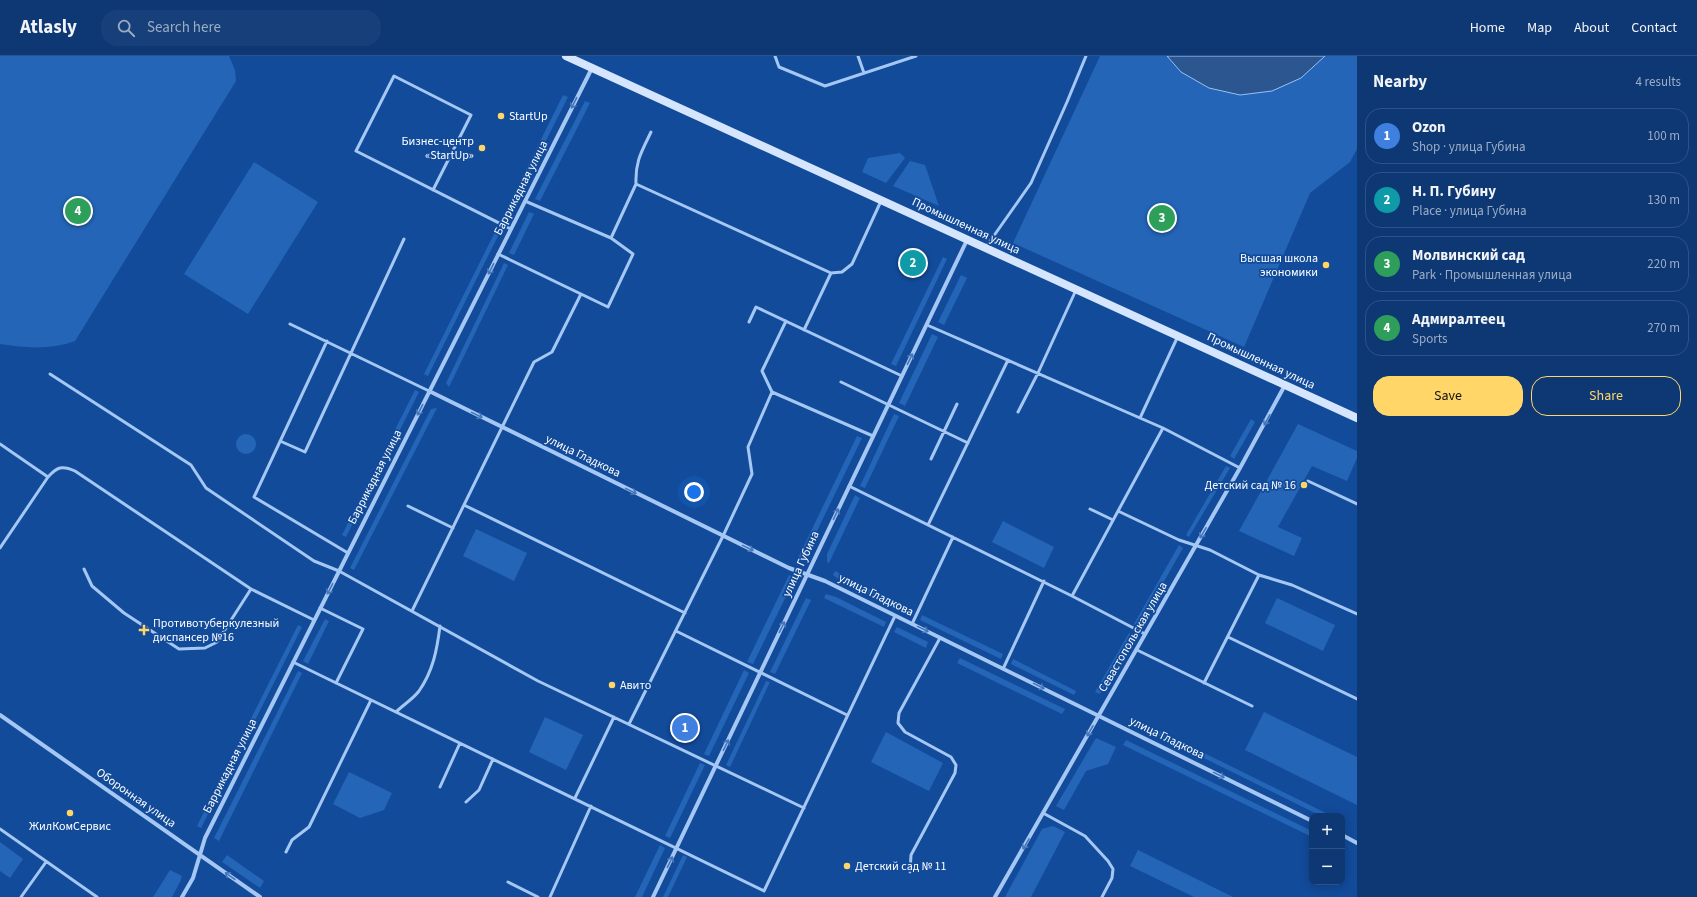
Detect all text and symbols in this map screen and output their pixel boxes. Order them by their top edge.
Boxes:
search box [101,10,381,46]
text: Atlasly [20,14,77,41]
icon: search [115,17,137,39]
text: Search here [147,17,221,38]
text: Home [1470,18,1505,38]
text: Map [1527,18,1552,38]
text: About [1574,18,1609,38]
text: Contact [1631,18,1677,38]
text: Nearby [1373,70,1427,94]
text: 4 results [1636,73,1681,91]
one-way arrow [570,97,577,109]
place label: StartUp [509,108,548,125]
marker: StartUp [496,111,506,121]
text: Ozon [1412,117,1446,138]
text: 1 [1384,127,1390,145]
text: 100 m [1647,127,1680,145]
place label: Бизнес-центр «StartUp» [402,133,474,164]
street label: Баррикадная улица [490,138,552,238]
text: Shop · улица Губина [1412,138,1526,156]
marker: Бизнес-центр «StartUp» [477,143,487,153]
text: Н. П. Губину [1412,181,1496,202]
text: 2 [1384,191,1390,209]
text: 130 m [1647,191,1680,209]
street label: Промышленная улица [909,193,1023,259]
pin: 4 [65,196,91,226]
text: Place · улица Губина [1412,202,1527,220]
pin: 3 [1149,203,1175,233]
text: Молвинский сад [1412,245,1525,266]
pin: 2 [900,248,926,278]
place label: Высшая школа экономики [1240,250,1318,281]
text: 3 [1384,255,1390,273]
text: 220 m [1647,255,1680,273]
marker: Высшая школа экономики [1321,260,1331,270]
one-way arrow [487,263,494,275]
text: Park · Промышленная улица [1412,266,1572,284]
text: Адмиралтеец [1412,309,1505,330]
text: 4 [1384,319,1390,337]
text: 270 m [1647,319,1680,337]
street label: Промышленная улица [1204,328,1318,394]
text: Sports [1412,330,1447,348]
one-way arrow [907,353,914,365]
button: Save [1373,376,1523,416]
button: Share [1531,376,1681,416]
one-way arrow [416,404,423,416]
one-way arrow [470,412,482,419]
one-way arrow [1263,414,1270,426]
street label: Баррикадная улица [344,427,406,527]
street label: улица Гладкова [543,430,623,482]
place label: Детский сад № 16 [1204,477,1296,494]
marker: Детский сад № 16 [1299,480,1309,490]
your location [684,482,704,502]
one-way arrow [625,488,637,495]
one-way arrow [833,509,840,521]
one-way arrow [1199,527,1207,539]
street label: улица Губина [778,528,824,600]
one-way arrow [742,545,754,552]
street label: улица Гладкова [836,569,916,621]
street label: Севастопольская улица [1094,579,1172,695]
one-way arrow [326,583,333,595]
place label: Противотуберкулезный диспансер №16 [153,615,279,646]
one-way arrow [779,622,786,634]
marker: Противотуберкулезный диспансер №16 [138,624,150,636]
one-way arrow [916,626,928,633]
place label: Авито [620,677,651,694]
marker: Авито [607,680,617,690]
one-way arrow [1033,683,1045,691]
street label: улица Гладкова [1127,712,1207,764]
pin: 1 [672,713,698,743]
street label: Баррикадная улица [199,716,261,816]
one-way arrow [1086,725,1094,737]
one-way arrow [723,739,730,751]
street label: Оборонная улица [93,764,179,832]
one-way arrow [1212,772,1224,779]
marker: ЖилКомСервис [65,808,75,818]
map controls [1309,813,1345,885]
button: + [1309,813,1345,849]
place label: ЖилКомСервис [29,818,111,835]
one-way arrow [1021,838,1029,850]
button: − [1309,849,1345,885]
one-way arrow [667,856,674,868]
place label: Детский сад № 11 [855,858,947,875]
marker: Детский сад № 11 [842,861,852,871]
one-way arrow [225,872,236,880]

